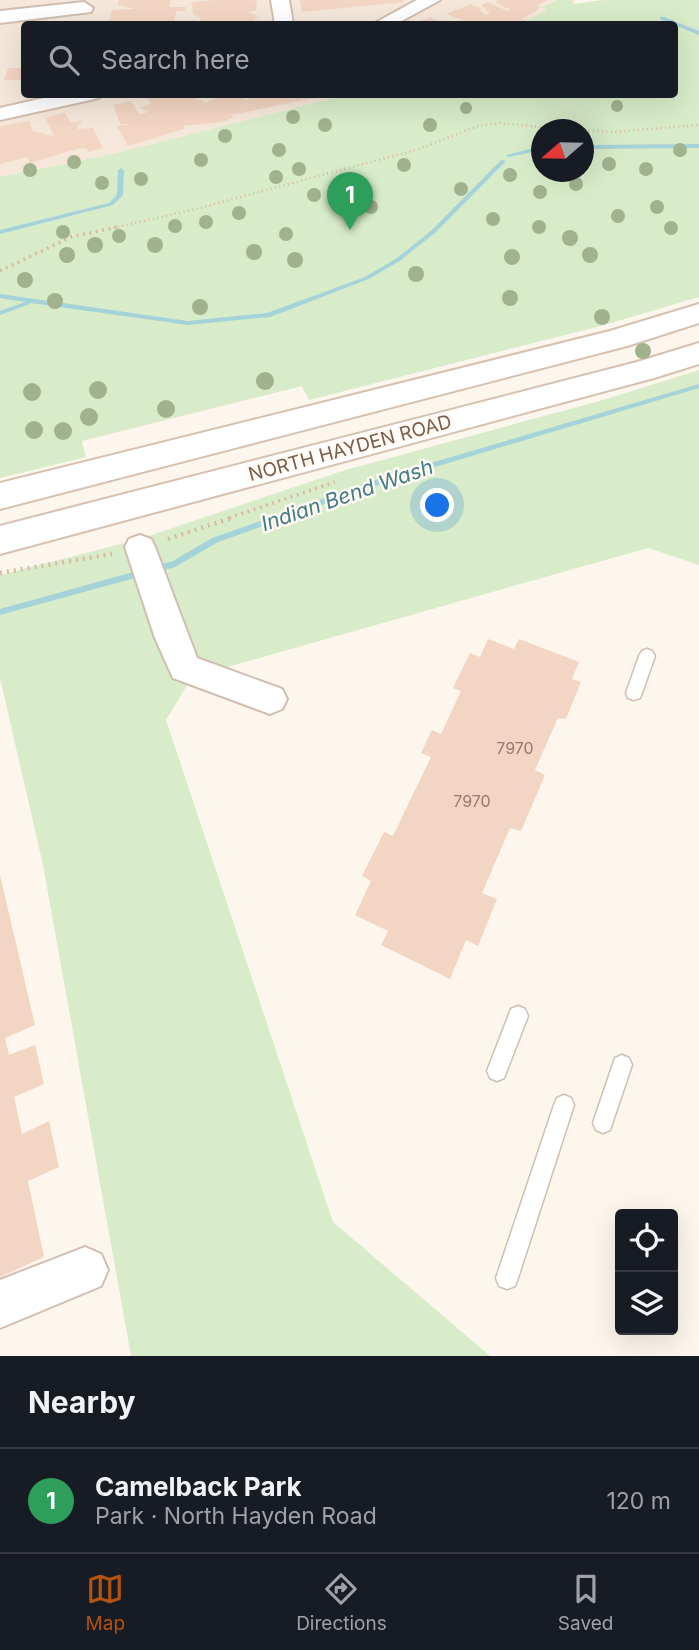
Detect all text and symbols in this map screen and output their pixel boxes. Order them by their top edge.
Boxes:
search box [21,21,678,98]
icon: search [45,41,83,79]
text: Search here [101,44,250,75]
north arrow [531,119,594,182]
pin: 1 [327,172,373,230]
street label: NORTH HAYDEN ROAD [246,410,454,486]
water label: Indian Bend Wash [258,454,436,536]
your location [420,488,454,522]
house number: 7970 [496,738,534,758]
house number: 7970 [453,791,491,811]
map controls [615,1209,678,1335]
button: locate [615,1209,678,1272]
button: layers [615,1272,678,1335]
text: Nearby [28,1384,136,1420]
text: Camelback Park [95,1471,302,1502]
text: 1 [46,1487,56,1515]
text: 120 m [606,1487,671,1515]
text: Park · North Hayden Road [95,1502,377,1530]
tab: Map [86,1570,125,1635]
tab: Directions [296,1570,387,1635]
tab: Saved [558,1570,613,1635]

